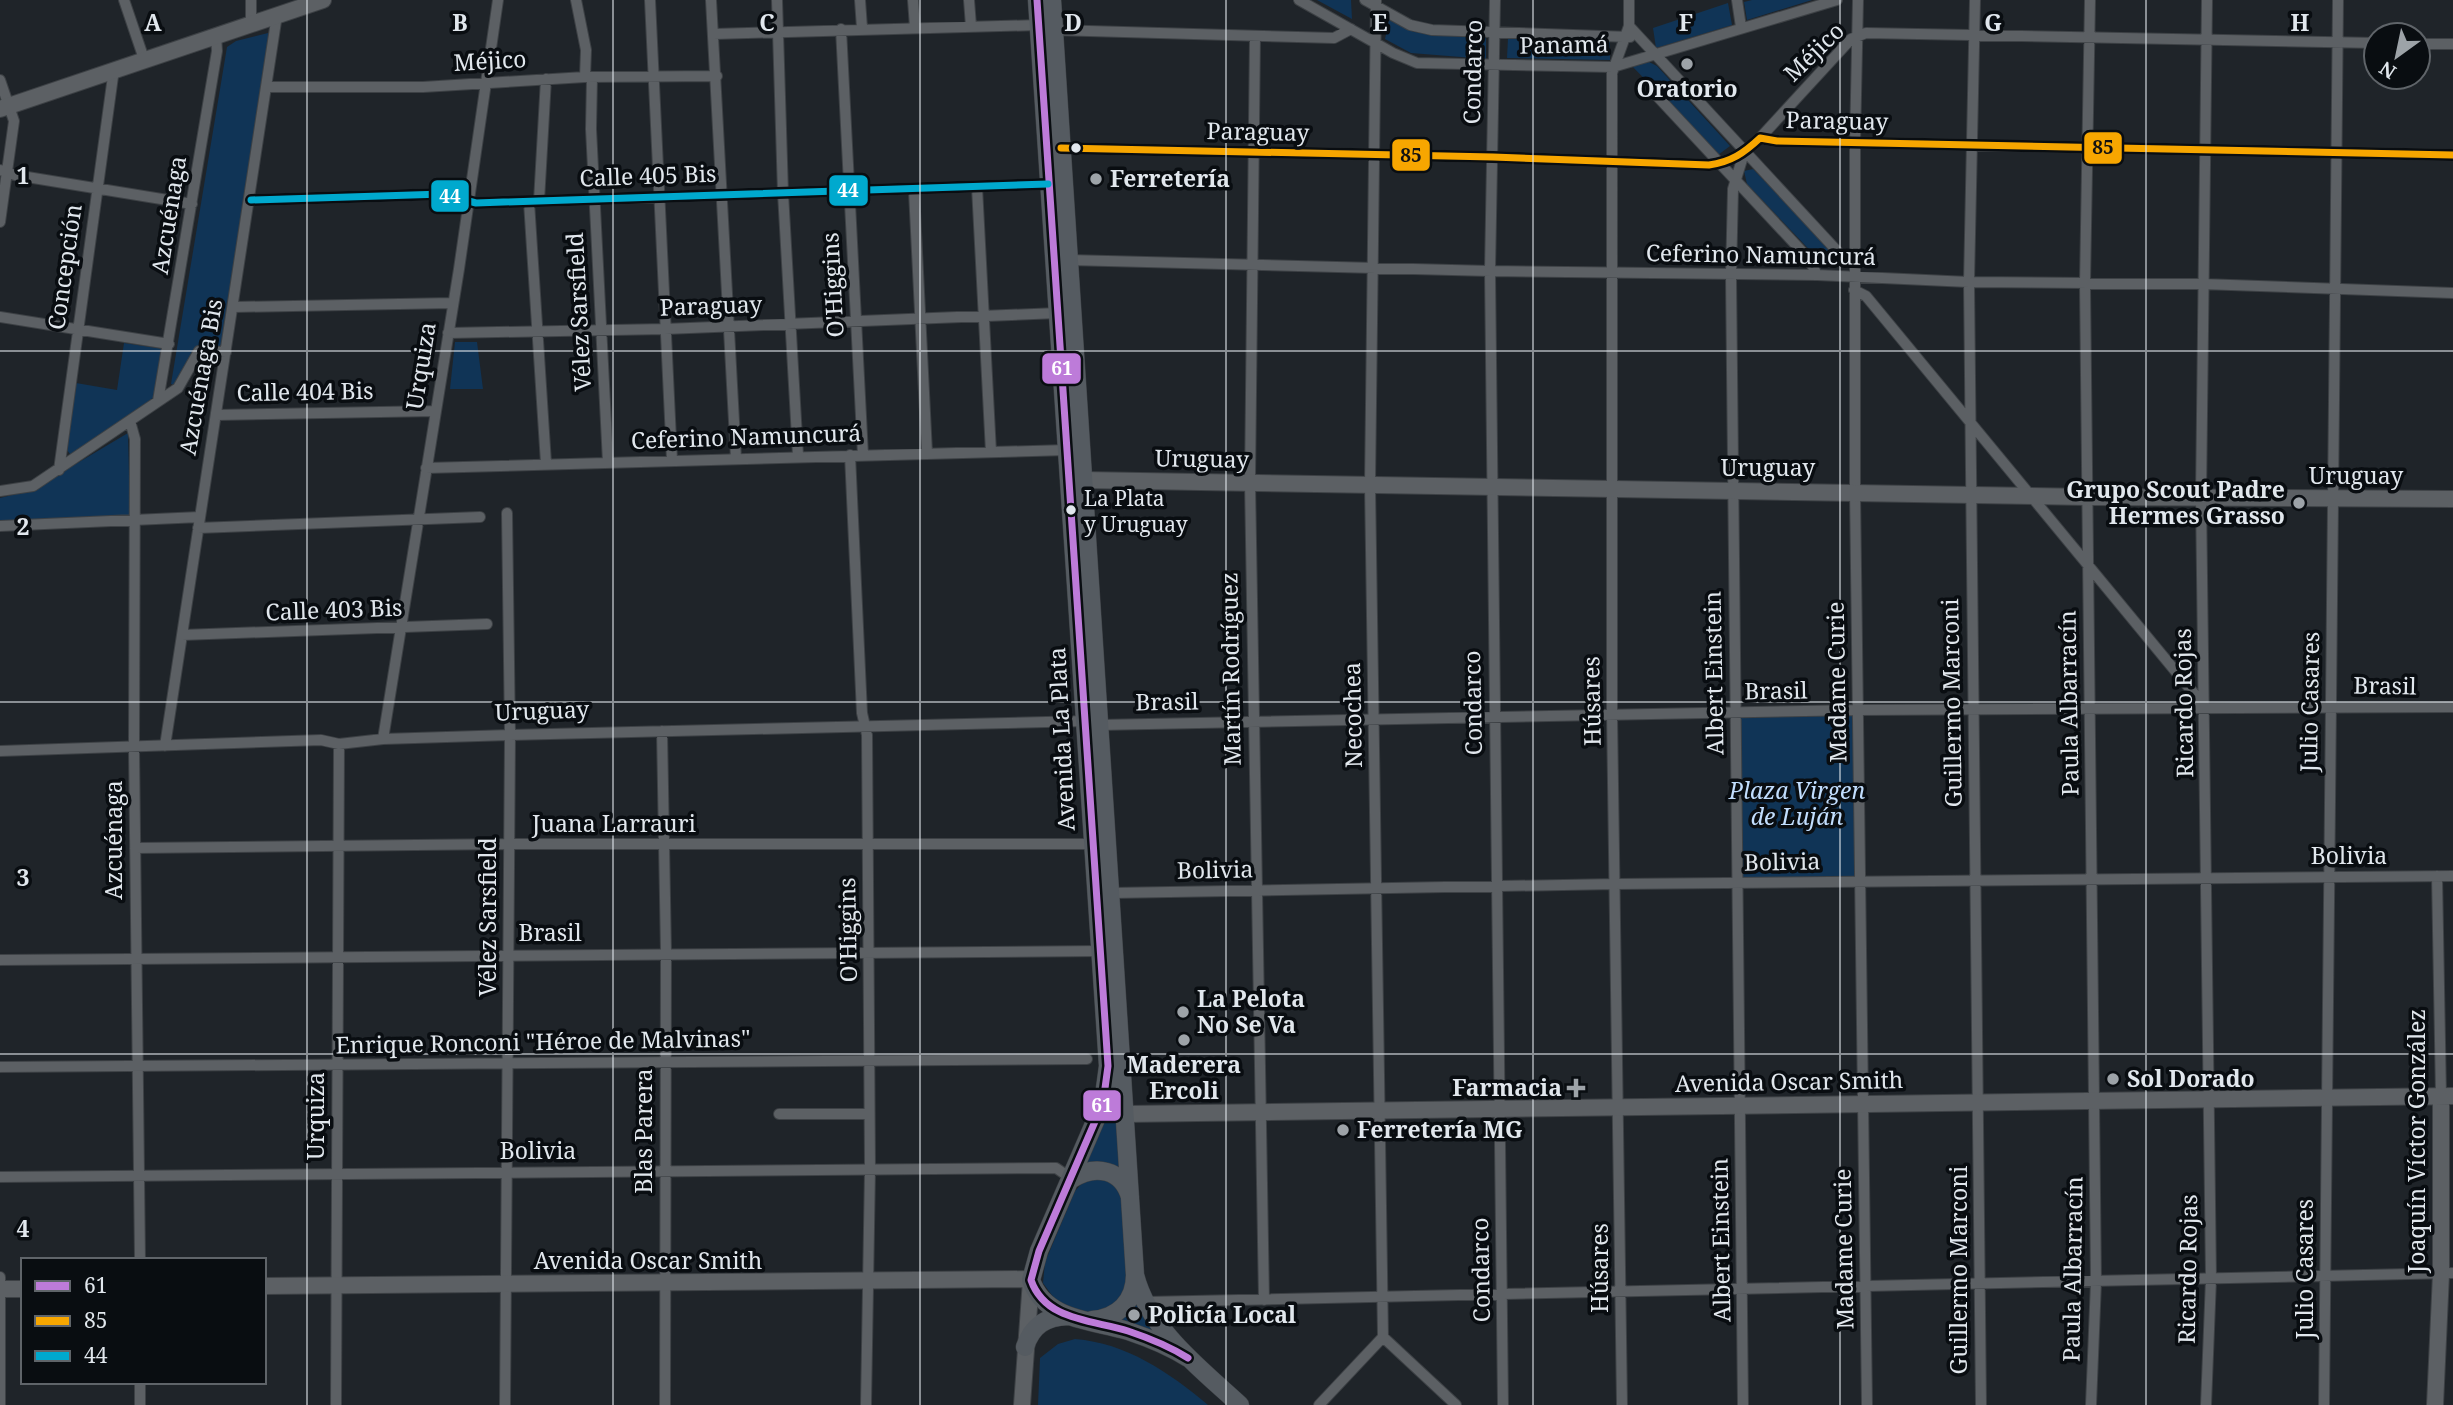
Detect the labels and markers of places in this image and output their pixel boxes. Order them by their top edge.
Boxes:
marker: Oratorio [1679,56,1695,72]
place label: Oratorio [1636,72,1738,104]
unlabelled marker [1069,141,1083,155]
place label: Ferretería [1110,162,1230,194]
marker: Ferretería [1088,171,1104,187]
place label: Grupo Scout Padre Hermes Grasso [2066,473,2285,531]
place label: La Plata y Uruguay [1084,484,1188,538]
marker: Grupo Scout Padre Hermes Grasso [2291,495,2307,511]
marker: La Plata y Uruguay [1064,503,1078,517]
place label: La Pelota No Se Va [1197,982,1305,1040]
marker: La Pelota No Se Va [1175,1004,1191,1020]
marker: Maderera Ercoli [1176,1032,1192,1048]
place label: Maderera Ercoli [1127,1048,1241,1106]
place label: Sol Dorado [2127,1062,2255,1094]
place label: Farmacia [1452,1071,1562,1103]
marker: Sol Dorado [2105,1071,2121,1087]
marker: Farmacia [1568,1080,1584,1096]
place label: Ferretería MG [1357,1113,1523,1145]
marker: Ferretería MG [1335,1122,1351,1138]
place label: Policía Local [1148,1298,1296,1330]
marker: Policía Local [1126,1307,1142,1323]

